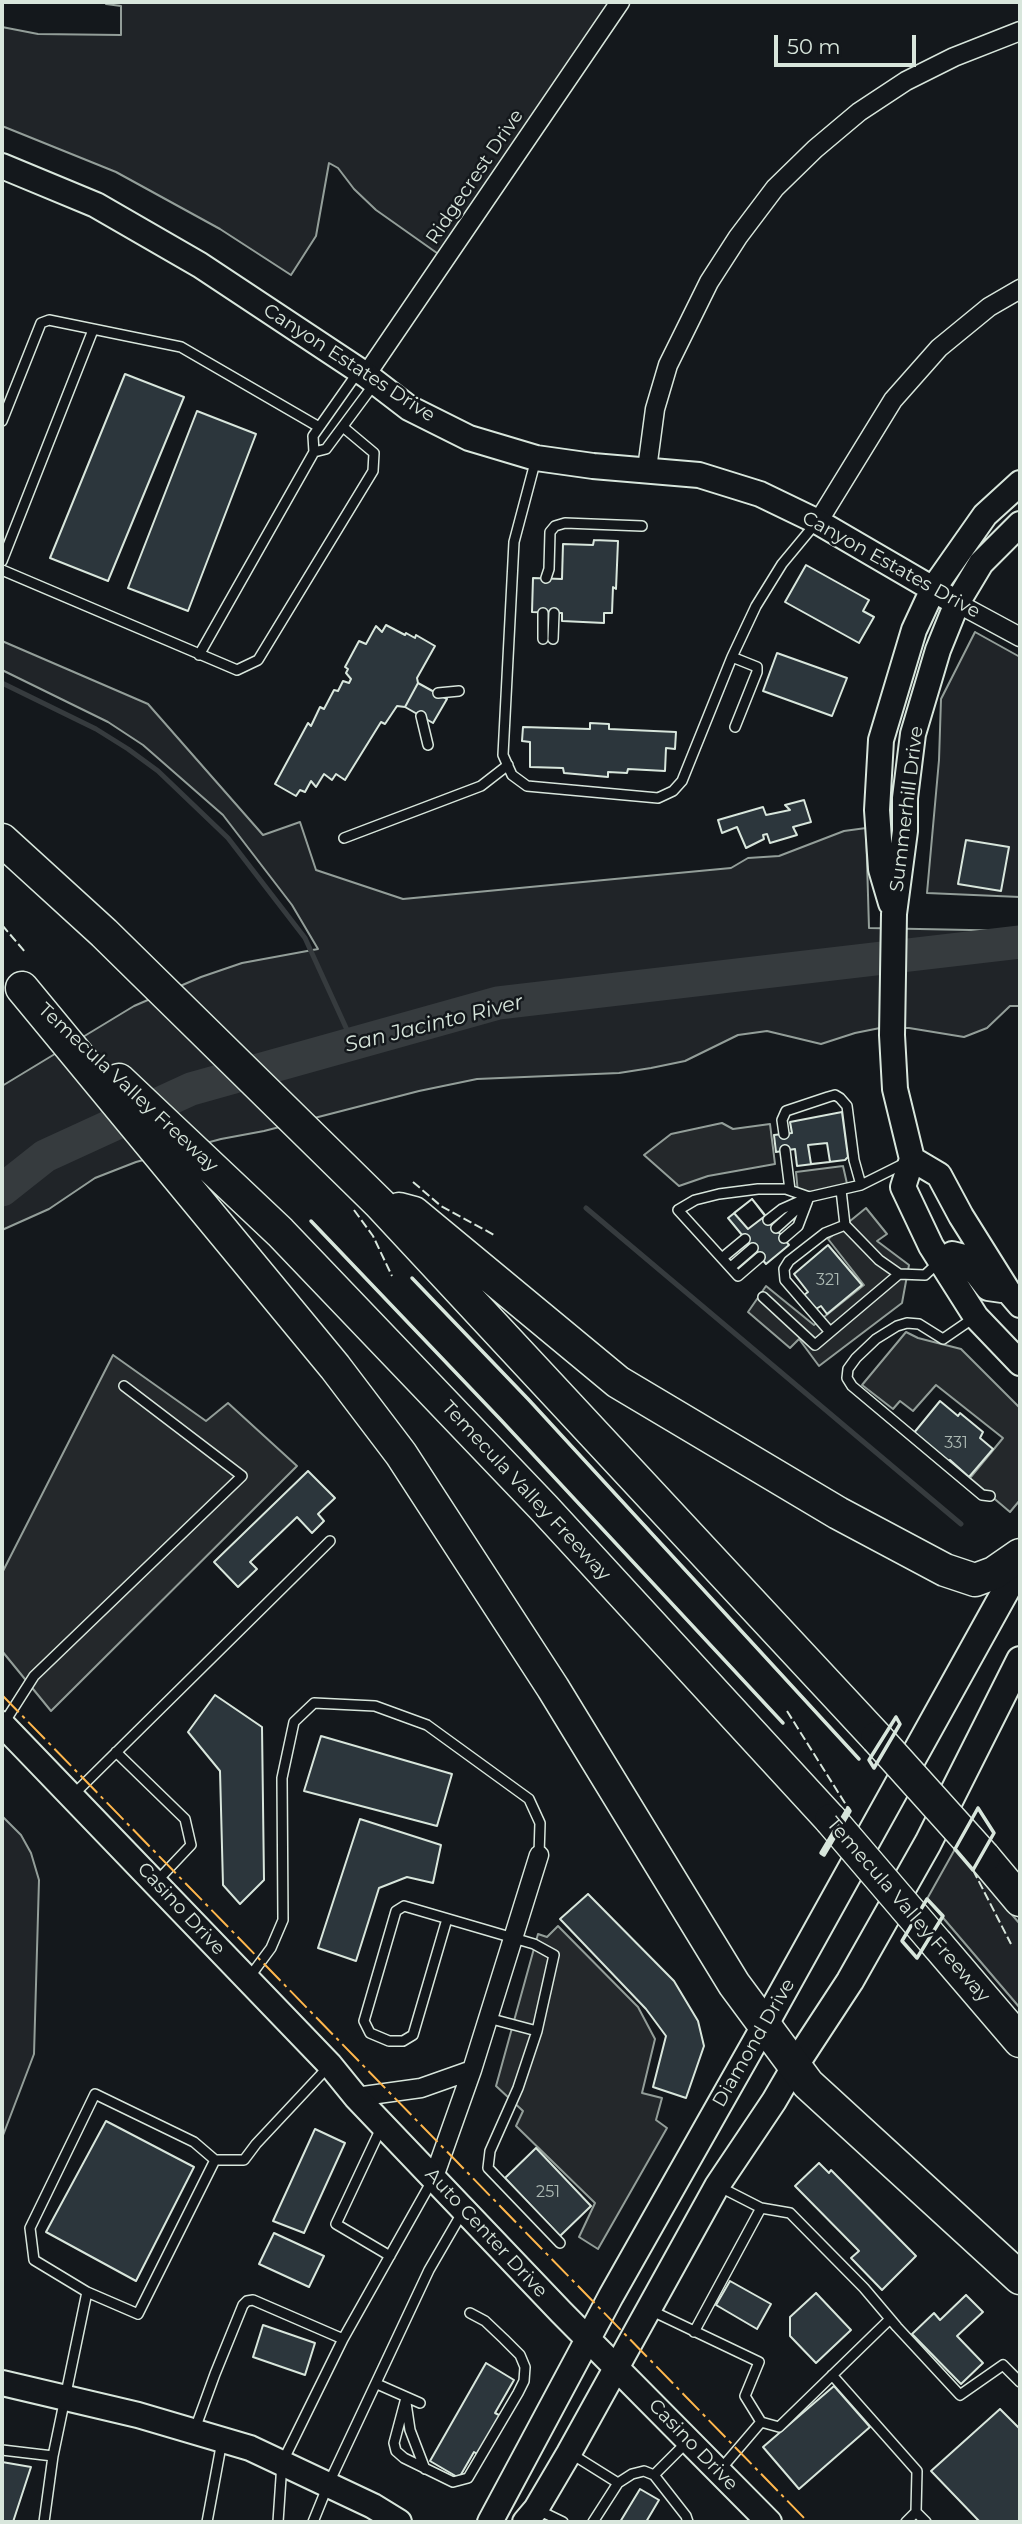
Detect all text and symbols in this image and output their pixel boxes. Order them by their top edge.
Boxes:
scale bar [777,21,919,65]
text: 50 m [787,34,841,59]
street label: Ridgecrest Drive [422,105,528,249]
street label: Canyon Estates Drive [259,299,439,427]
street label: Canyon Estates Drive [798,507,984,623]
street label: Summerhill Drive [886,725,928,893]
water label: San Jacinto River [342,990,526,1058]
street label: Temecula Valley Freeway [33,999,223,1177]
house number: 321 [816,1270,840,1290]
street label: Temecula Valley Freeway [437,1396,615,1586]
house number: 331 [944,1433,968,1453]
street label: Temecula Valley Freeway [822,1813,994,2007]
street label: Casino Drive [132,1858,230,1960]
street label: Diamond Drive [708,1975,800,2111]
street label: Auto Center Drive [420,2163,552,2303]
house number: 251 [536,2182,560,2202]
street label: Casino Drive [644,2394,742,2496]

